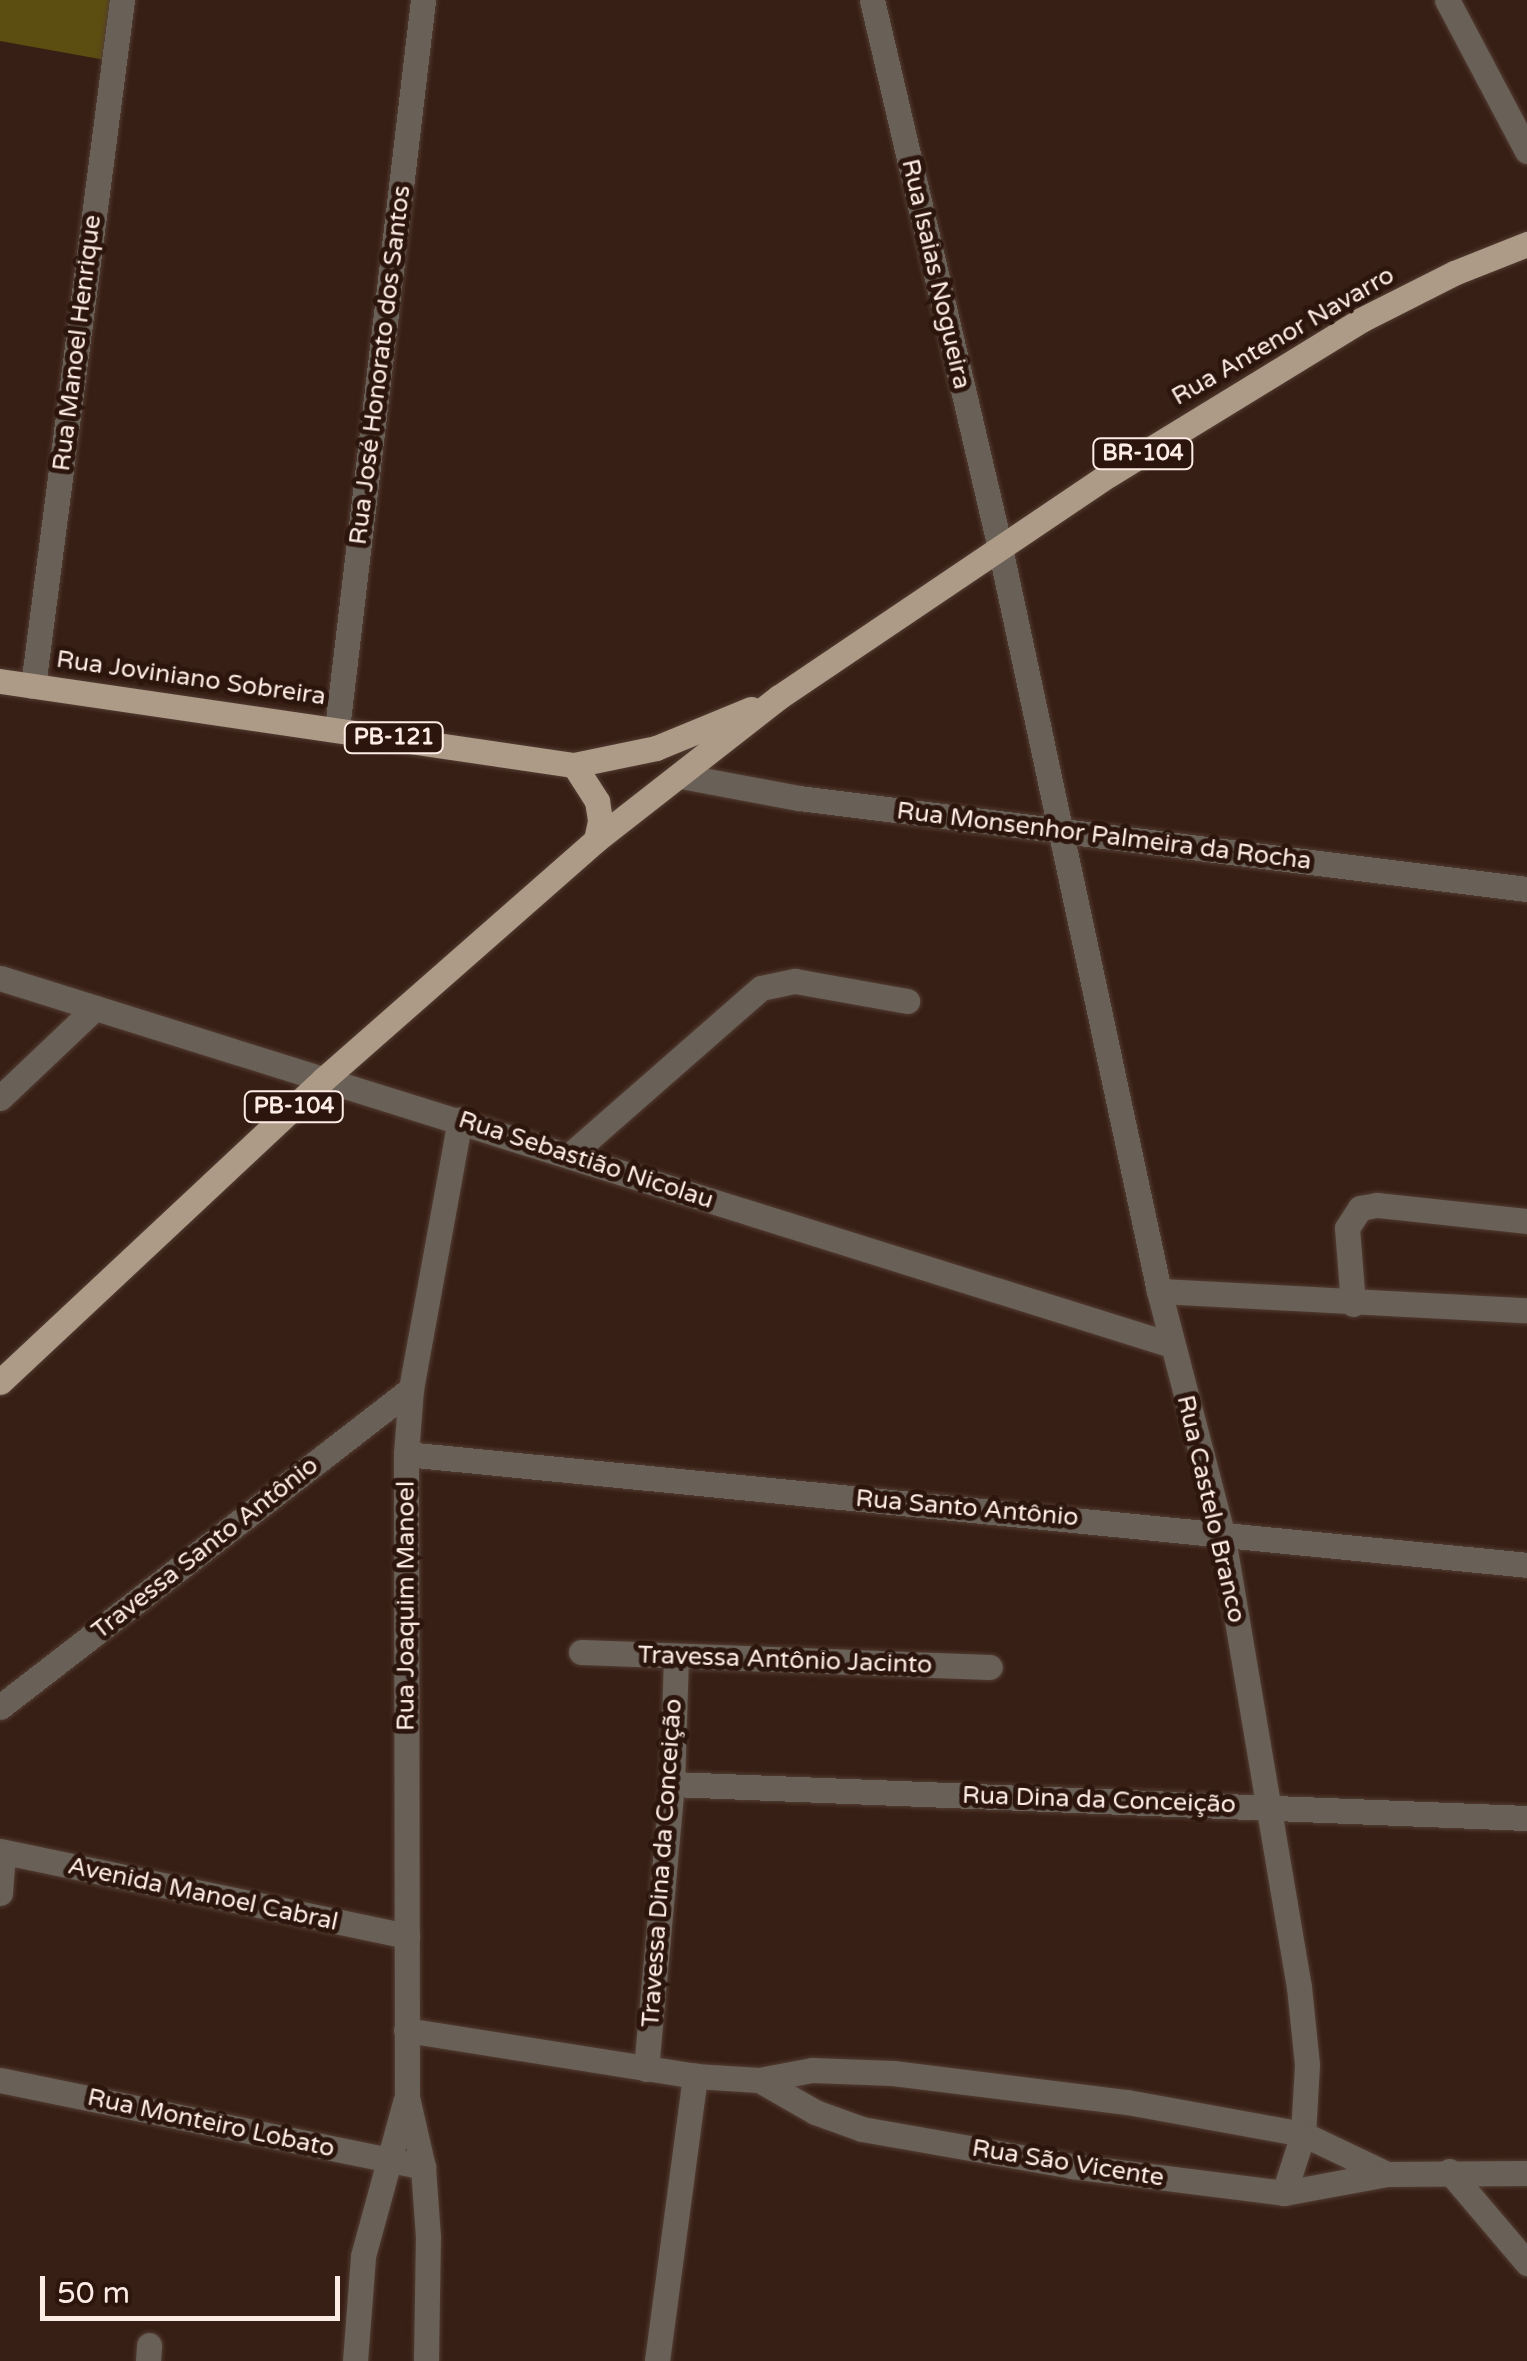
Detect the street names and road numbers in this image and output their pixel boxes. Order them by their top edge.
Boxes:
street label: Rua Isaias Nogueira [895,156,977,392]
street label: Rua José Honorato dos Santos [343,183,417,547]
street label: Rua Manoel Henrique [46,213,108,473]
street label: Rua Antenor Navarro [1166,260,1400,412]
road number: BR-104 [1090,437,1196,471]
street label: Rua Joviniano Sobreira [54,644,328,712]
road number: PB-121 [342,721,446,755]
street label: Rua Monsenhor Palmeira da Rocha [895,796,1313,876]
road number: PB-104 [242,1090,346,1124]
street label: Rua Sebastião Nicolau [455,1105,717,1215]
street label: Rua Castelo Branco [1170,1392,1252,1626]
street label: Travessa Santo Antônio [86,1450,324,1646]
street label: Rua Joaquim Manoel [391,1481,421,1731]
street label: Rua Santo Antônio [854,1483,1080,1533]
street label: Travessa Antônio Jacinto [637,1640,933,1680]
street label: Travessa Dina da Conceição [636,1698,688,2028]
street label: Rua Dina da Conceição [962,1780,1236,1820]
street label: Avenida Manoel Cabral [65,1851,341,1937]
street label: Rua Monteiro Lobato [85,2082,337,2164]
street label: Rua São Vicente [970,2133,1166,2193]

